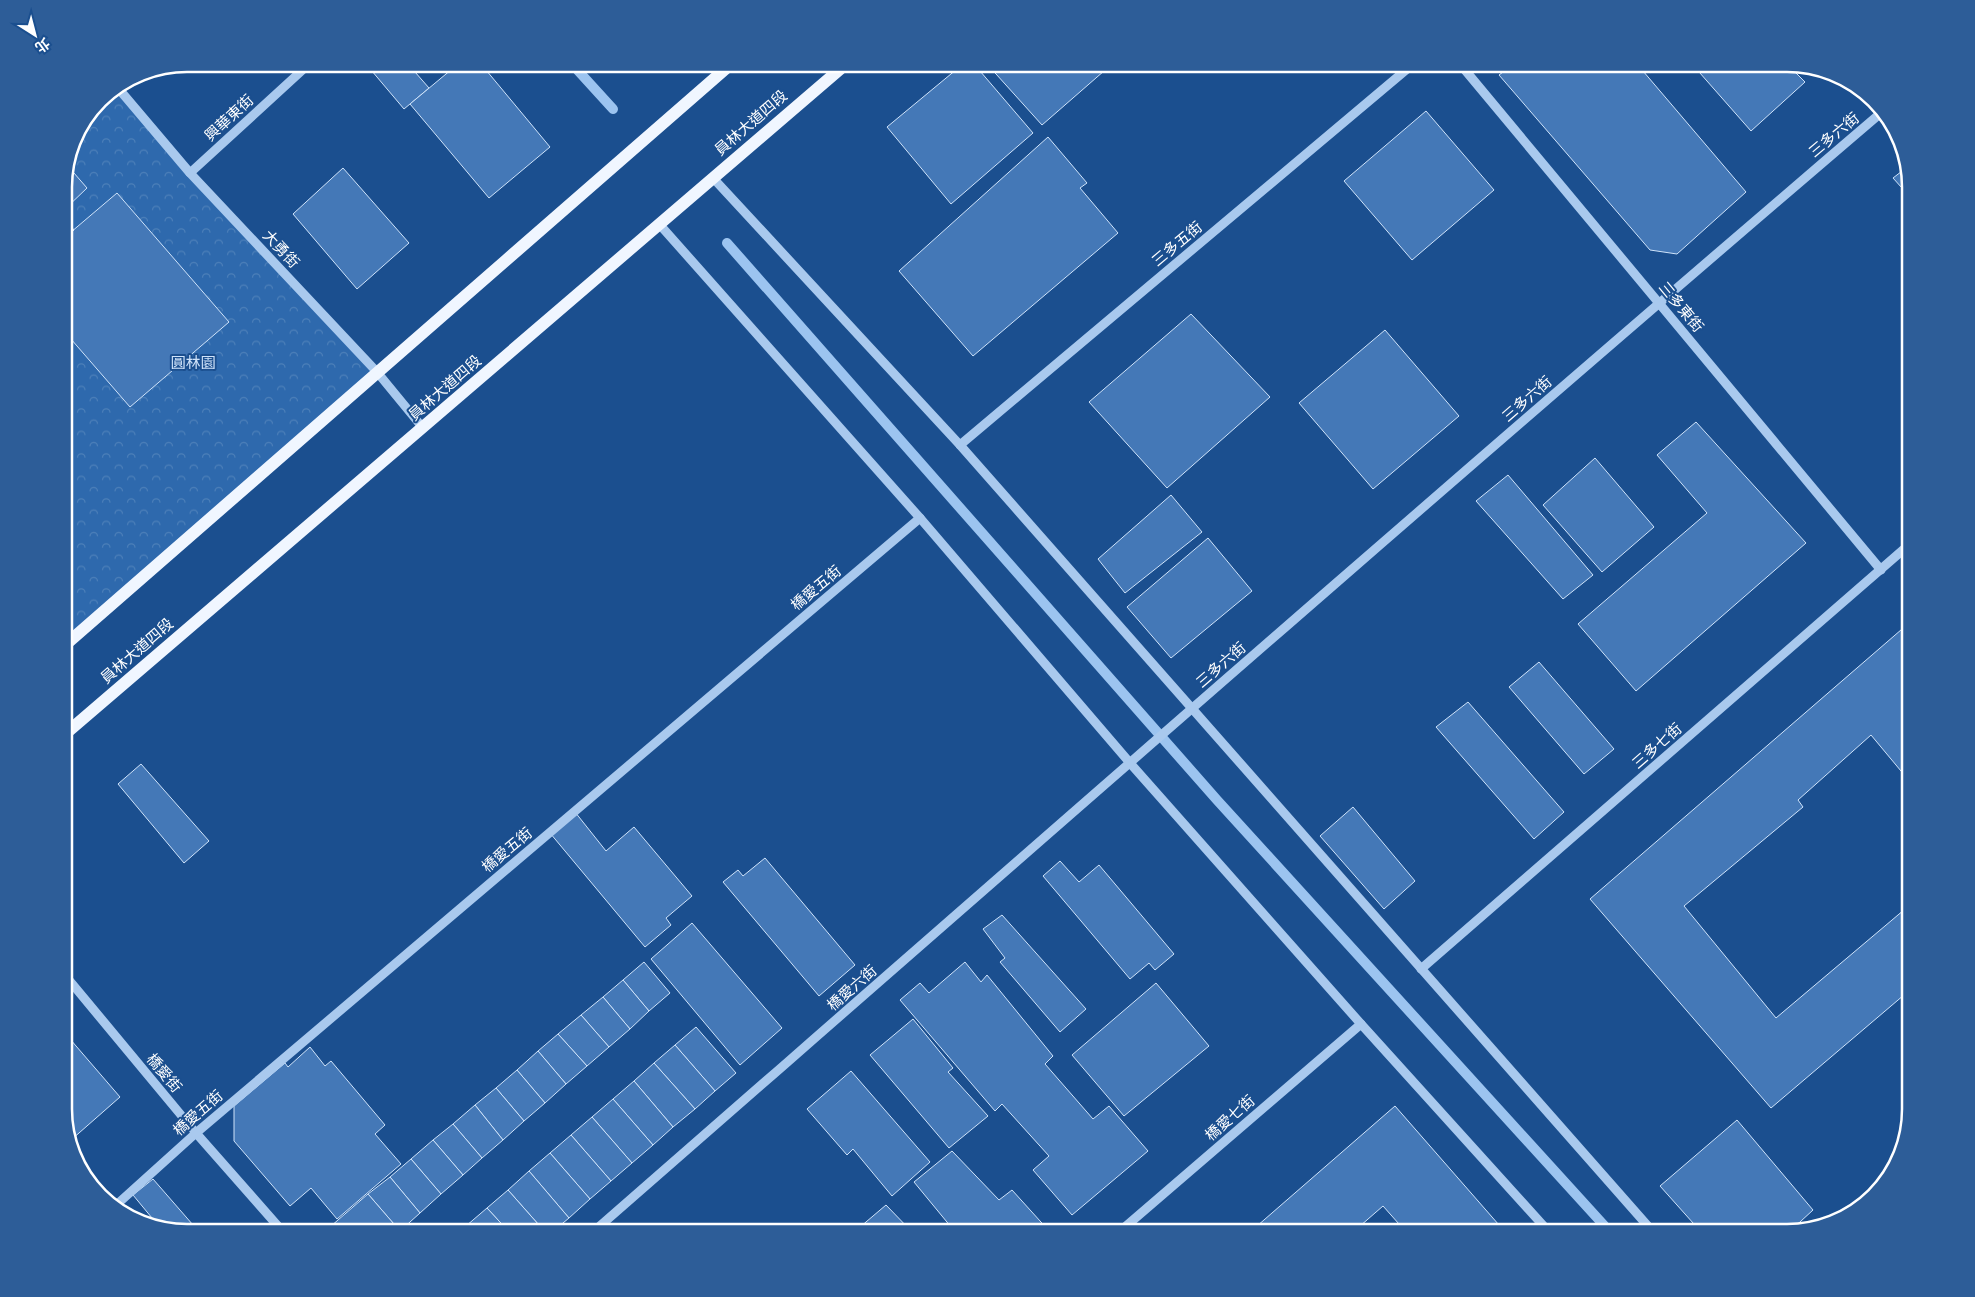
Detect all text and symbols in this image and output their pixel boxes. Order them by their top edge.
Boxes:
north arrow [10,10,60,60]
text: 北 [32,34,54,57]
street label: 員林大道四段 [710,86,791,159]
street label: 興華東街 [200,90,257,145]
street label: 三多六街 [1805,108,1863,161]
street label: 三多五街 [1148,217,1206,270]
street label: 大勇街 [259,226,304,272]
street label: 三多東街 [1655,278,1708,336]
street label: 員林大道四段 [404,351,485,424]
park label: 圓林園 [170,353,216,372]
street label: 三多六街 [1498,372,1556,425]
street label: 橋愛五街 [787,561,845,614]
street label: 員林大道四段 [96,614,177,687]
street label: 三多六街 [1192,638,1250,691]
street label: 三多七街 [1628,719,1686,772]
street label: 橋愛五街 [478,823,536,876]
street label: 橋愛六街 [823,961,881,1014]
street label: 橋愛街 [143,1049,186,1096]
street label: 橋愛五街 [169,1086,227,1139]
street label: 橋愛七街 [1201,1091,1259,1144]

